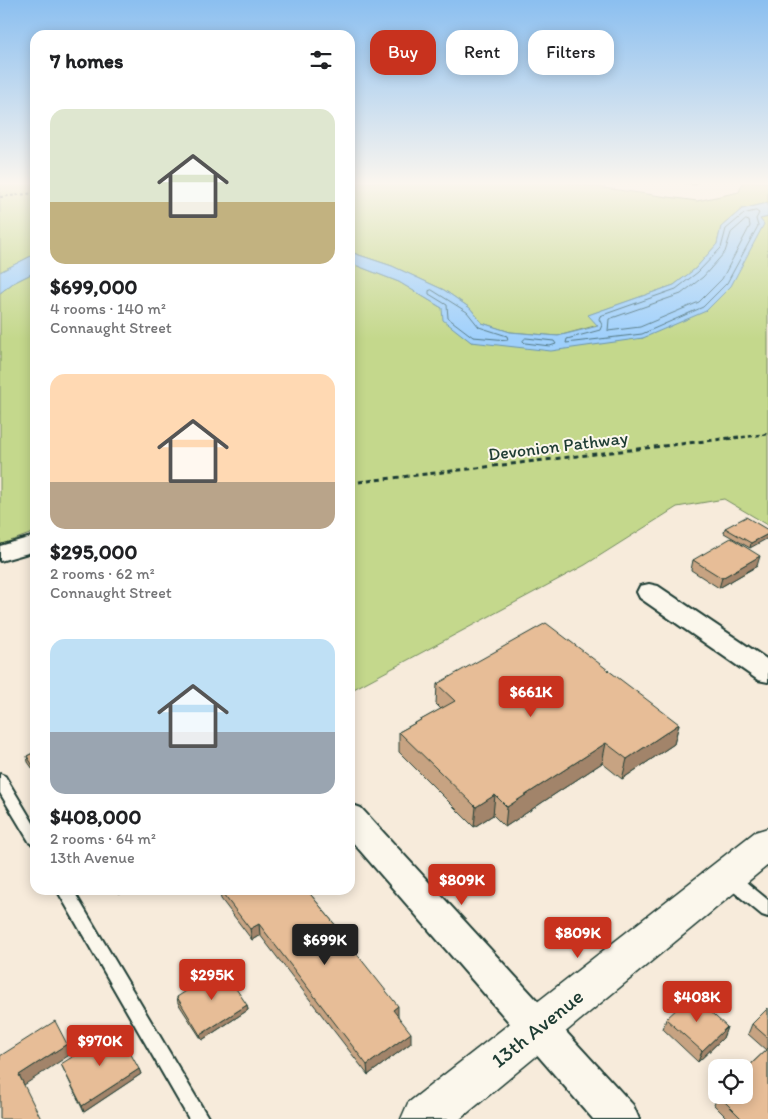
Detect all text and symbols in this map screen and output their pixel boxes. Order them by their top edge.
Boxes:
chip: Buy [370,30,436,75]
chip: Rent [446,30,518,75]
chip: Filters [528,30,614,75]
icon: filters [307,46,335,74]
text: 7 homes [50,48,124,73]
icon: home [148,141,238,231]
text: $699,000 [50,274,138,299]
text: 4 rooms · 140 m² [50,299,166,318]
text: Connaught Street [50,318,172,337]
icon: home [148,406,238,496]
street label: Devonion Pathway [487,426,630,465]
text: $295,000 [50,539,138,564]
text: 2 rooms · 62 m² [50,564,155,583]
text: Connaught Street [50,583,172,602]
icon: home [148,671,238,761]
pin: $661K [496,676,566,718]
text: $661K [510,682,552,701]
text: $408,000 [50,804,142,829]
text: 2 rooms · 64 m² [50,829,156,848]
text: 13th Avenue [50,848,135,867]
pin: $809K [427,864,497,906]
text: $809K [439,870,485,889]
pin: $809K [543,916,613,959]
text: $809K [555,923,601,942]
pin: $699K [290,924,360,966]
text: $699K [303,930,347,949]
pin: $295K [177,958,247,1001]
text: $295K [190,965,234,984]
pin: $408K [662,980,732,1023]
street label: 13th Avenue [486,983,588,1073]
text: $408K [674,987,720,1006]
pin: $970K [65,1024,135,1067]
text: $970K [78,1031,122,1050]
map controls [708,1059,753,1104]
button: locate [708,1059,753,1104]

